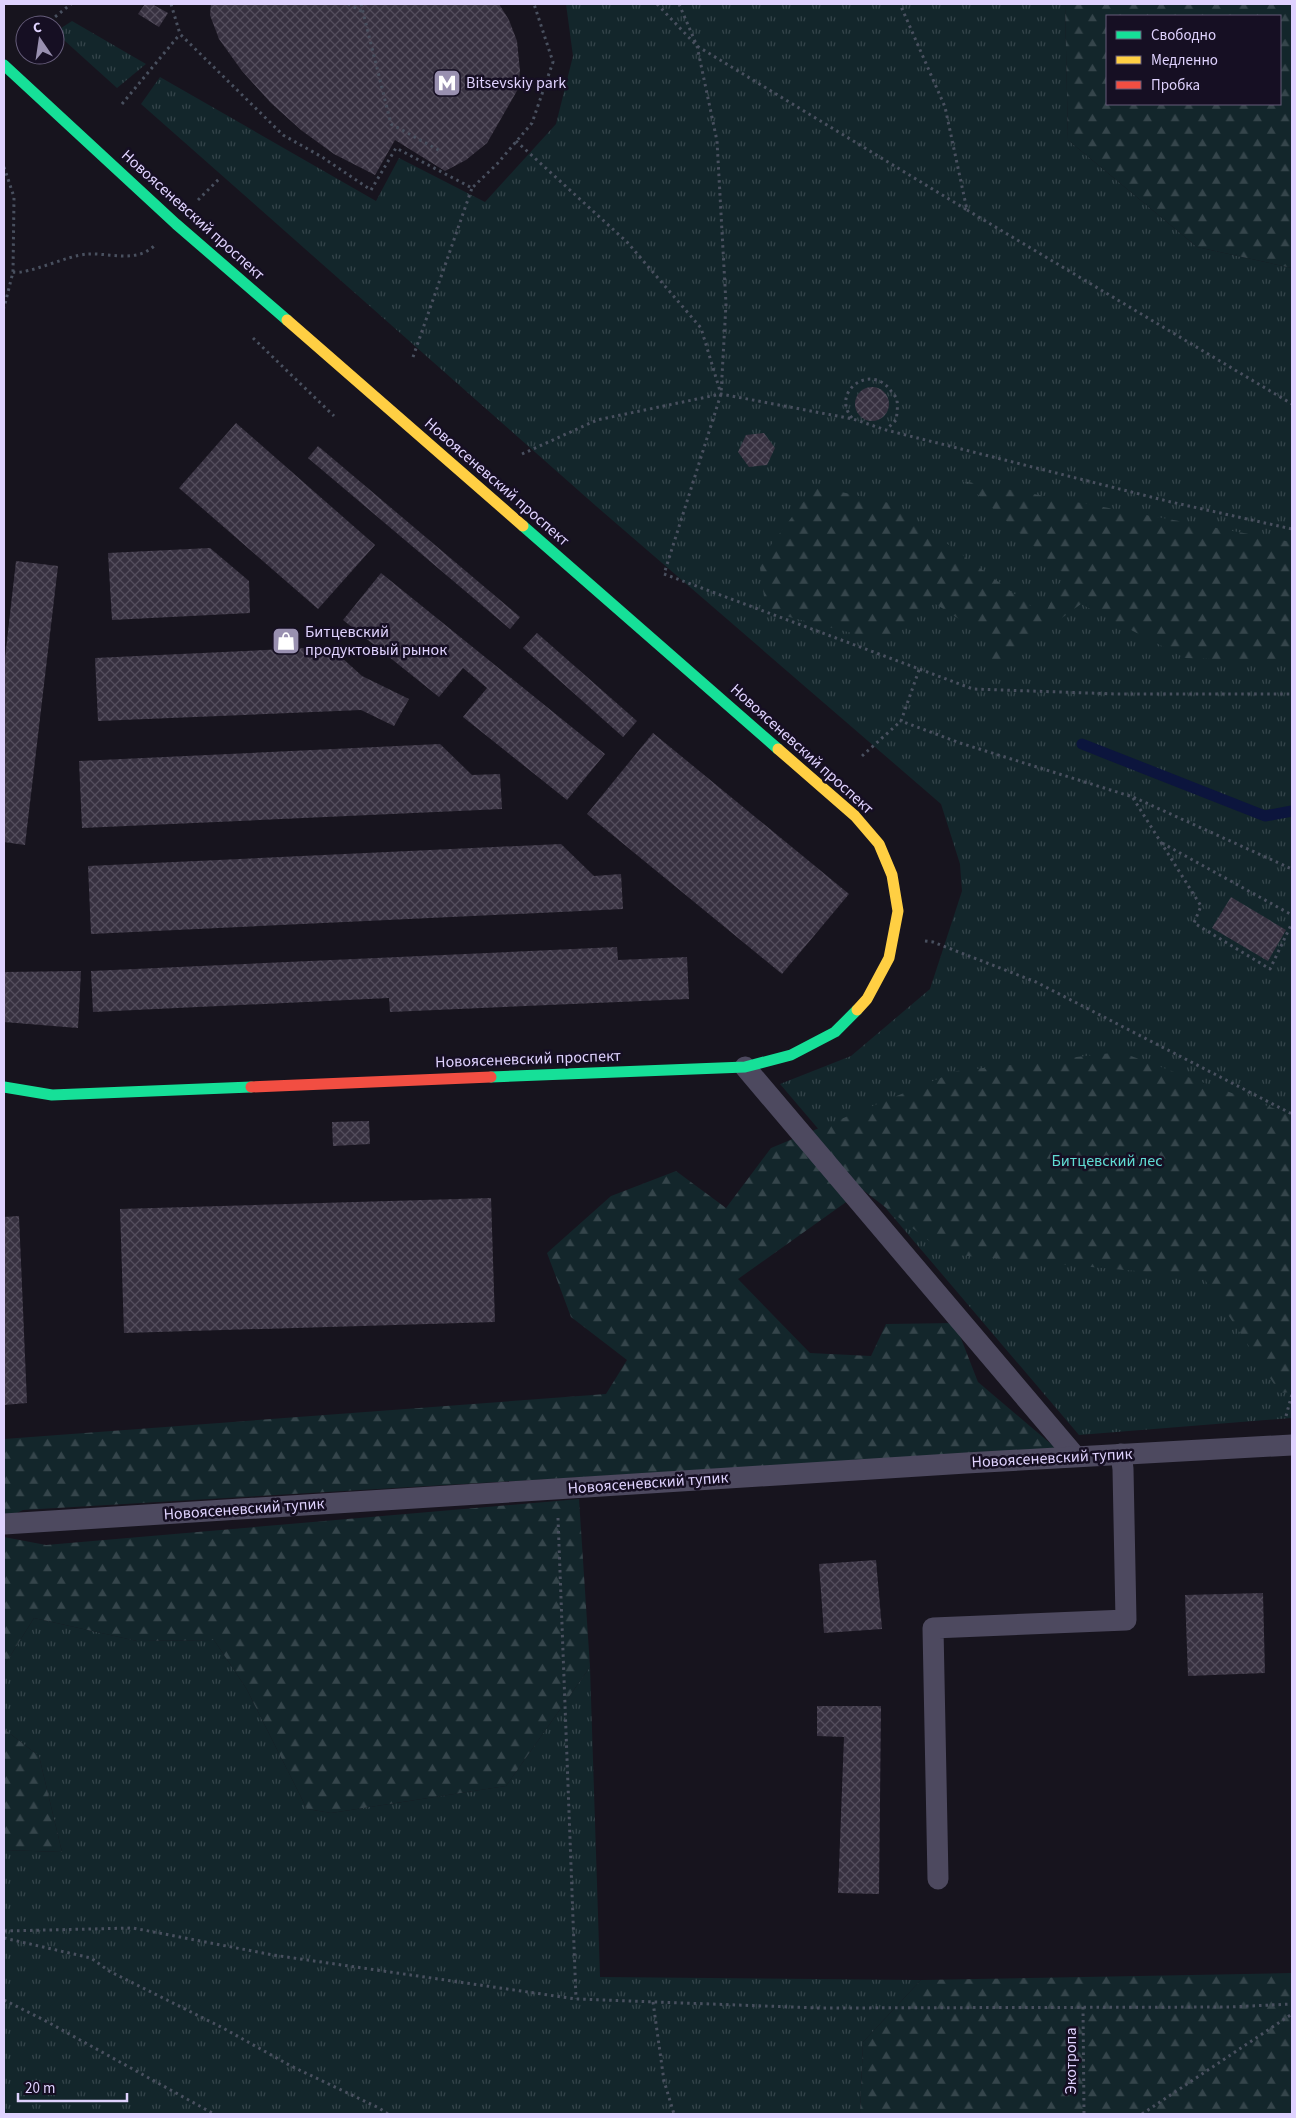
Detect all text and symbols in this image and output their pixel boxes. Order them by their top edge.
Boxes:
north arrow [15,15,65,65]
legend [1106,15,1281,105]
text: С [31,18,44,39]
text: Свободно [1151,25,1216,46]
text: Медленно [1151,50,1218,71]
metro station icon: Bitsevskiy park [432,68,462,98]
place label: Bitsevskiy park [466,72,566,94]
text: Пробка [1151,75,1200,96]
street label: Новоясеневский проспект [117,145,269,285]
street label: Новоясеневский проспект [420,413,574,551]
place label: Битцевский продуктовый рынок [305,621,447,661]
shop icon: Битцевский продуктовый рынок [271,626,301,656]
street label: Новоясеневский проспект [726,679,878,819]
street label: Новоясеневский проспект [435,1045,621,1073]
park label: Битцевский лес [1052,1150,1162,1172]
street label: Новоясеневский тупик [971,1443,1133,1473]
street label: Новоясеневский тупик [567,1466,729,1500]
street label: Новоясеневский тупик [163,1492,325,1526]
street label: Экотропа [1060,2028,1082,2095]
scale bar [18,2070,126,2102]
text: 20 m [25,2078,55,2099]

